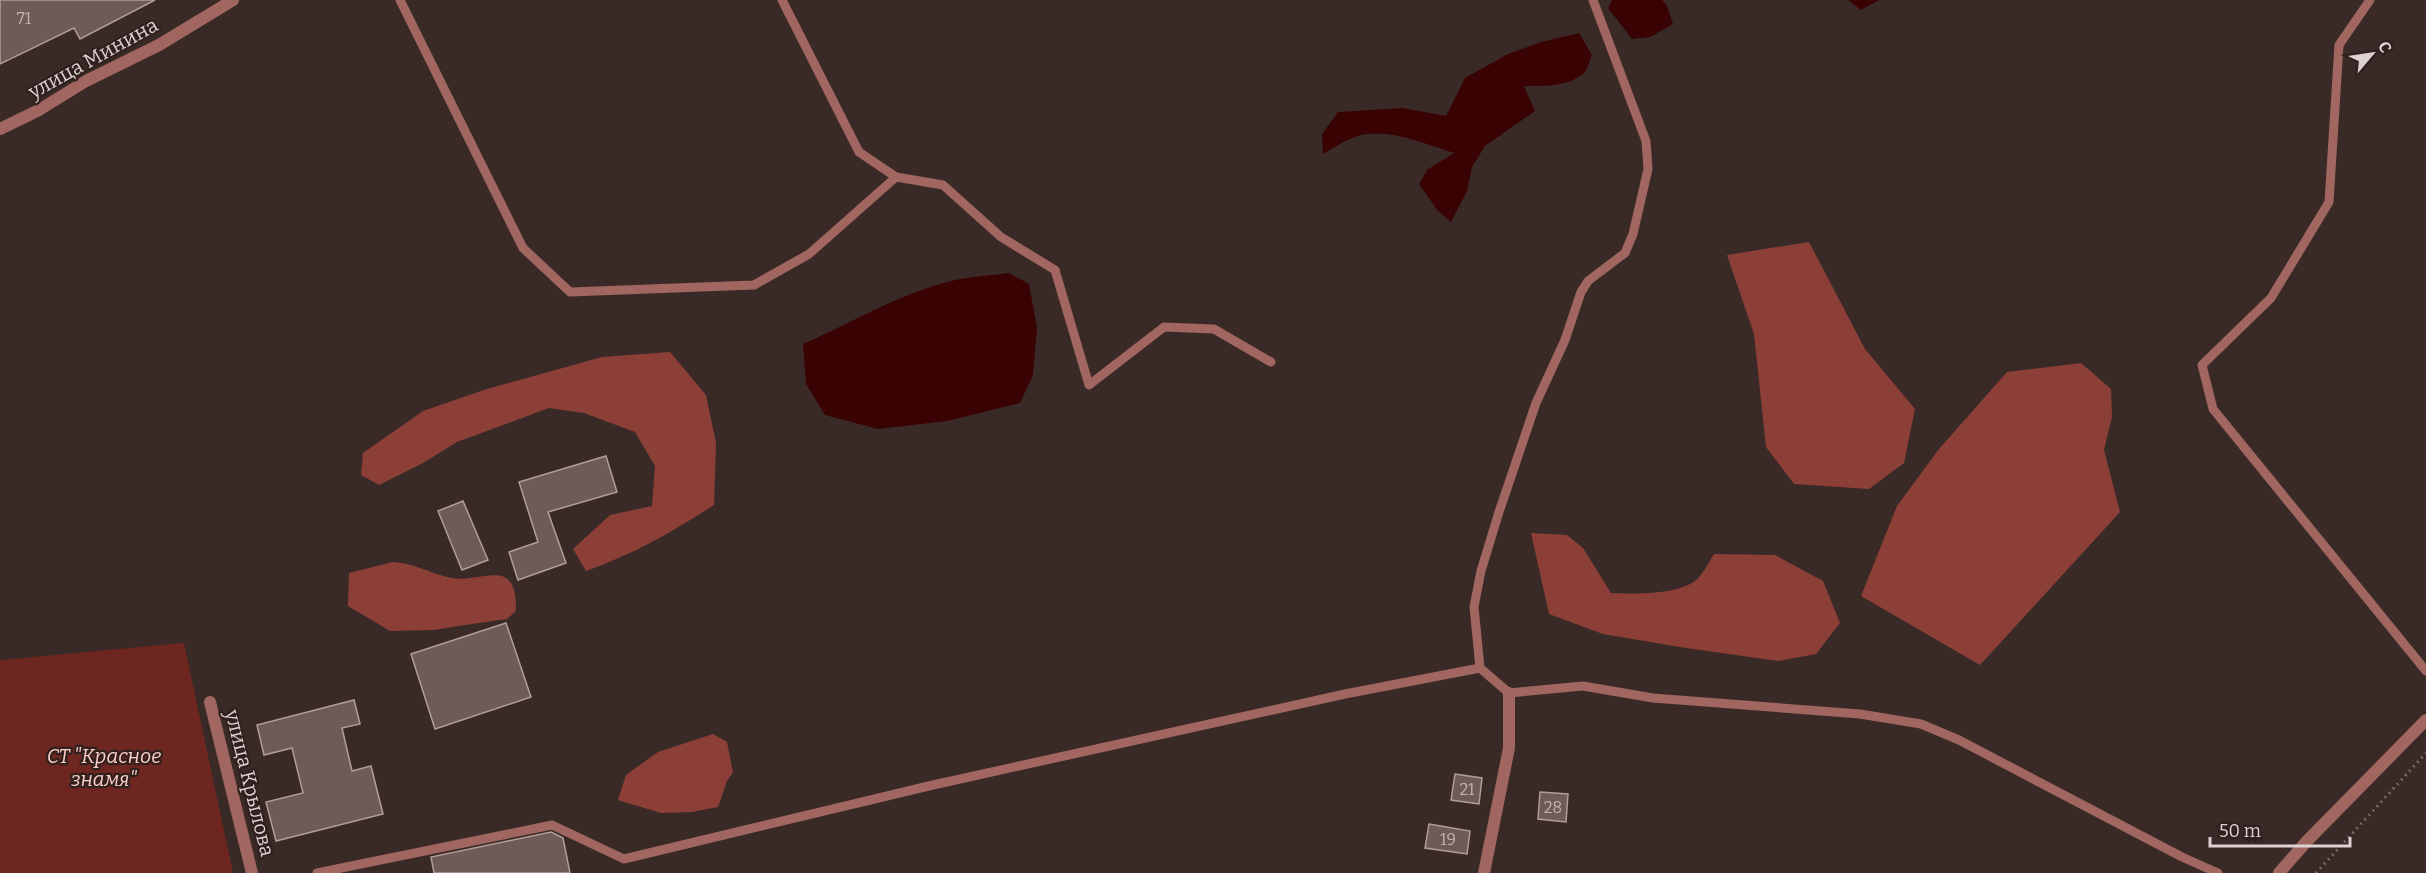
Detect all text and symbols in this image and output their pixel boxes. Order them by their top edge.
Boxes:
house number: 71 [17,9,32,28]
street label: улица Минина [23,12,162,104]
north arrow [2342,24,2402,84]
text: С [2374,38,2395,56]
street label: улица Крылова [220,706,280,859]
park label: СТ "Красное знамя" [47,744,161,791]
house number: 21 [1459,780,1475,799]
house number: 28 [1544,798,1562,817]
scale bar [2210,810,2350,848]
text: 50 m [2219,820,2261,842]
house number: 19 [1440,830,1456,849]

